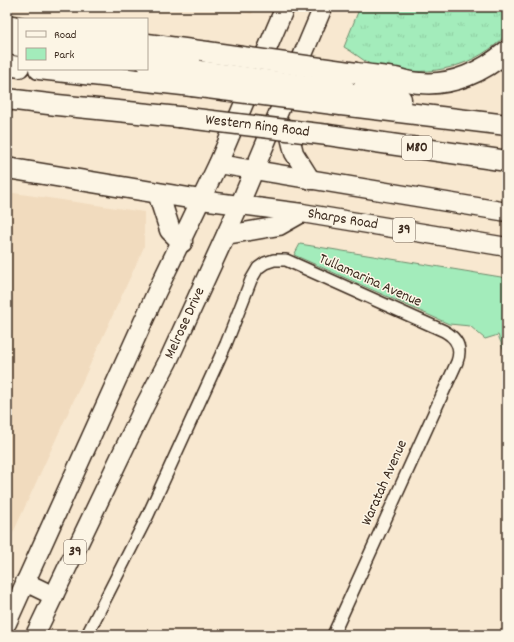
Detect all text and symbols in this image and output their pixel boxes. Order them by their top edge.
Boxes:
legend [18,18,148,70]
text: Road [54,27,76,44]
text: Park [54,47,75,64]
street label: Western Ring Road [204,109,311,144]
road number: M80 [402,136,432,160]
street label: Sharps Road [306,203,379,236]
road number: 39 [393,218,415,242]
street label: Tullamarina Avenue [315,248,425,314]
street label: Melrose Drive [159,284,211,363]
street label: Waratah Avenue [356,436,414,530]
road number: 39 [64,540,86,564]

